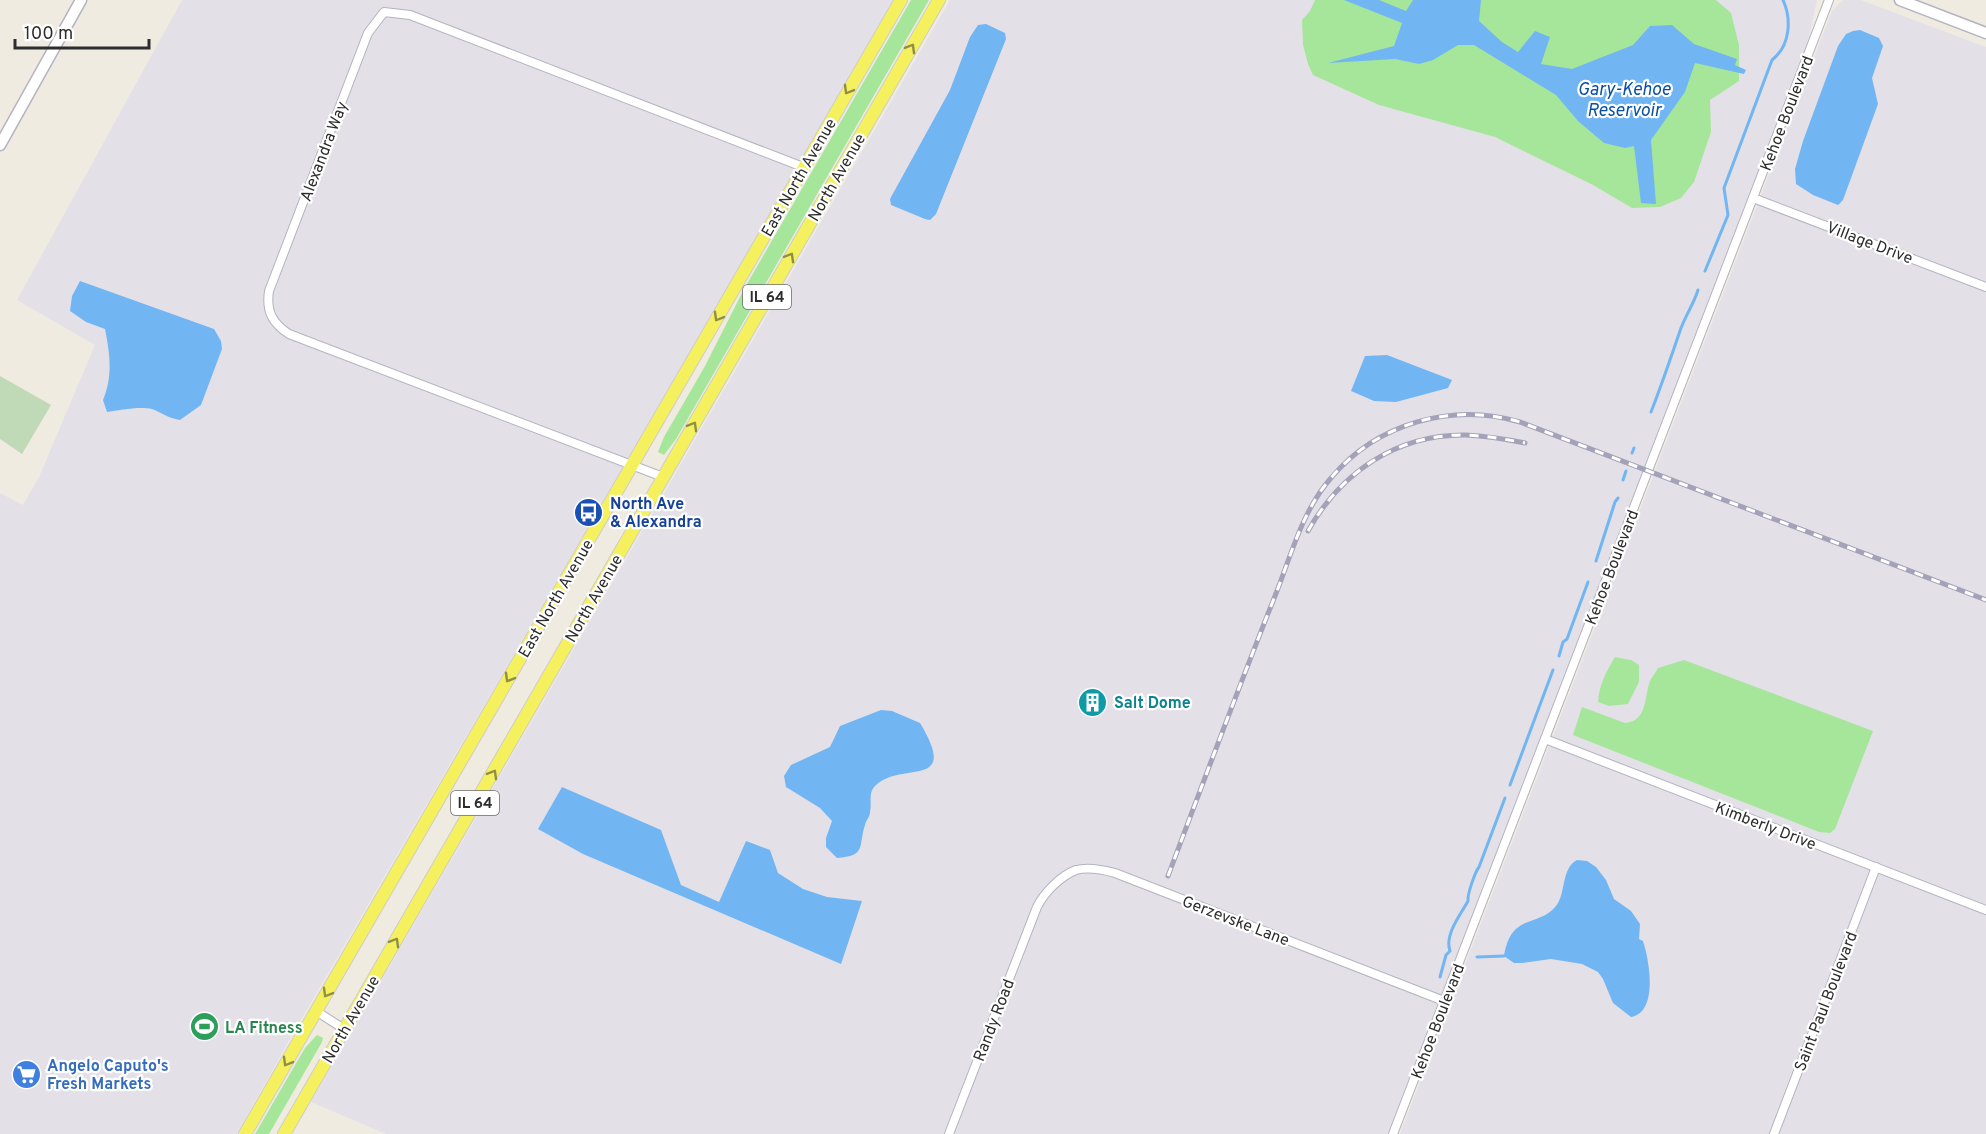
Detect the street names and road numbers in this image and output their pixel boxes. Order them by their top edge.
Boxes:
street label: Kehoe Boulevard [1757,53,1819,174]
street label: Alexandra Way [297,99,353,205]
street label: East North Avenue [756,114,840,240]
street label: North Avenue [803,129,869,225]
street label: Village Drive [1823,218,1915,269]
road number: IL 64 [743,285,791,309]
street label: Kehoe Boulevard [1582,507,1644,628]
street label: East North Avenue [513,535,597,661]
street label: North Avenue [560,550,626,646]
road number: IL 64 [451,791,499,815]
street label: Kimberly Drive [1712,798,1819,855]
street label: Gerzevske Lane [1179,892,1292,951]
street label: Saint Paul Boulevard [1791,929,1863,1074]
street label: Kehoe Boulevard [1408,961,1470,1082]
street label: North Avenue [319,973,385,1067]
street label: Randy Road [970,977,1020,1065]

